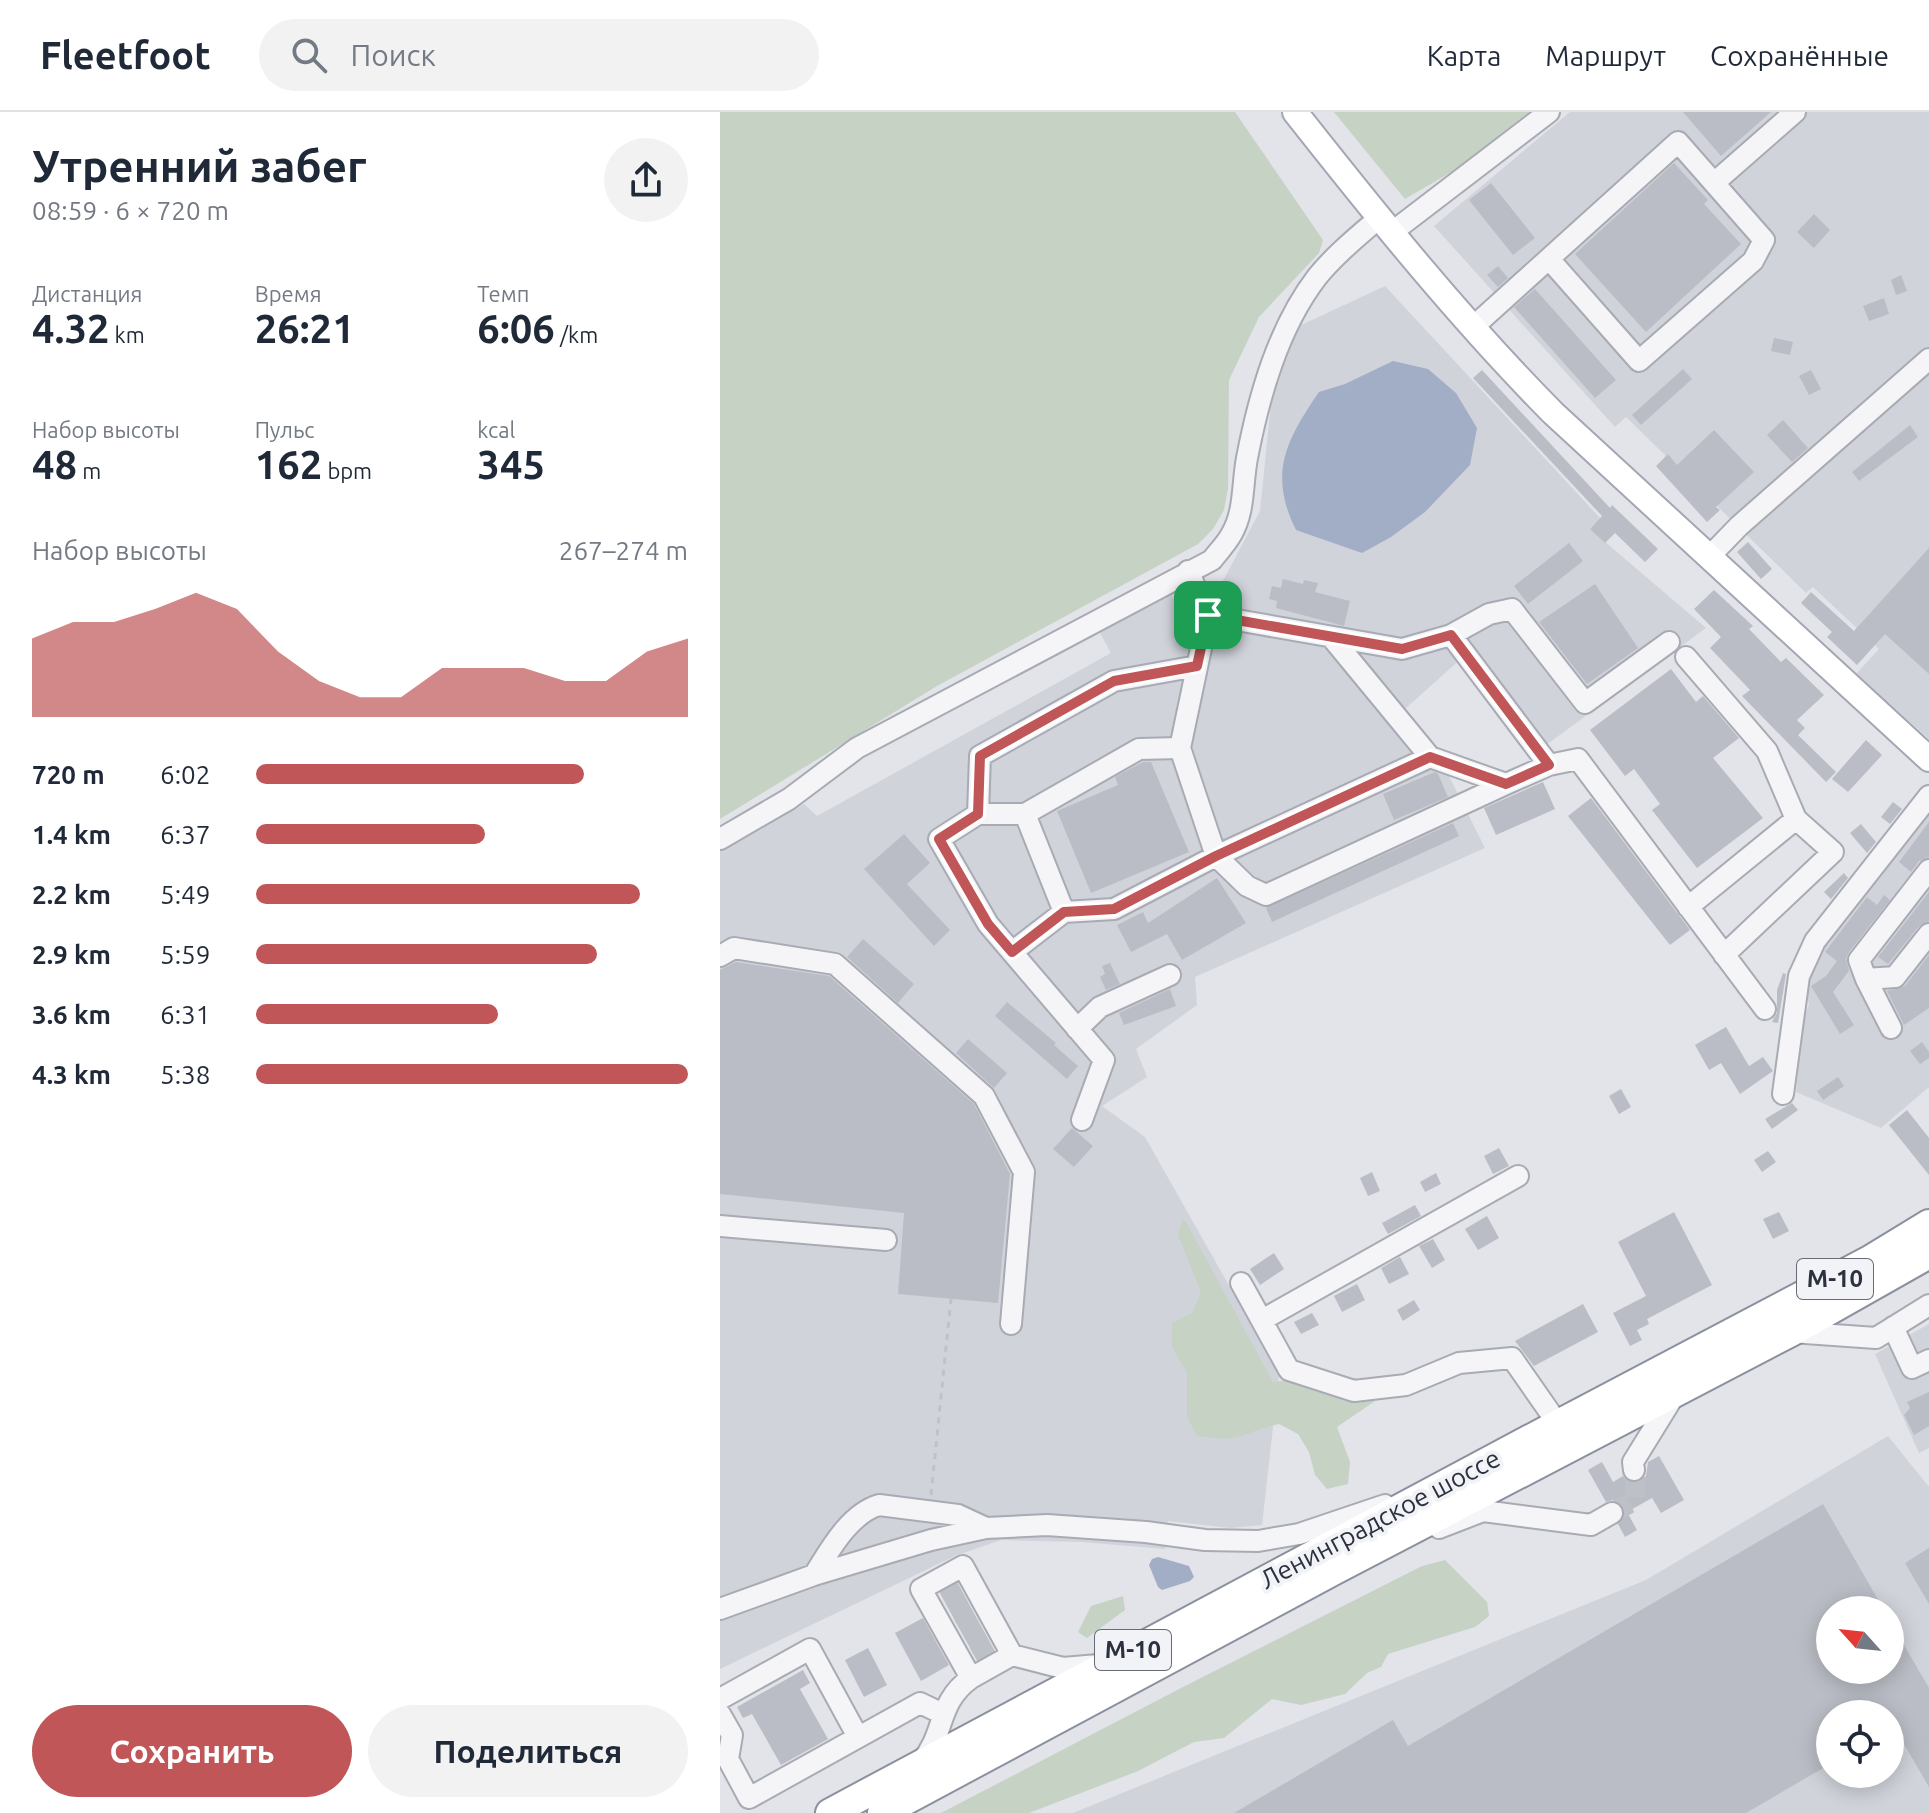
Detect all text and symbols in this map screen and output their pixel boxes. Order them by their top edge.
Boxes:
search box [259,19,819,91]
icon: search [287,33,331,77]
text: Fleetfoot [40,34,211,76]
text: Поиск [351,38,436,72]
text: Карта [1427,40,1501,71]
text: Маршрут [1545,40,1666,71]
text: Сохранённые [1710,40,1889,71]
button: share [604,138,688,222]
text: Утренний забег [32,141,366,190]
text: 08:59 · 6 × 720 m [32,196,229,225]
text: Дистанция [32,281,142,306]
text: Время [255,281,321,306]
text: Темп [477,281,529,306]
text: 4.32 [32,306,110,351]
text: 26:21 [255,306,355,351]
text: 6:06 [477,306,555,351]
text: km [110,322,145,347]
text: /km [555,322,598,347]
text: Набор высоты [32,417,180,442]
text: Пульс [255,417,315,442]
text: kcal [477,417,515,442]
text: 48 [32,442,77,487]
text: 162 [255,442,322,487]
text: 345 [477,442,545,487]
text: m [77,458,101,483]
text: bpm [322,458,372,483]
text: Набор высоты [32,536,207,565]
text: 267–274 m [559,536,688,565]
pin [1174,581,1242,649]
icon: arrive [1186,593,1230,637]
text: 720 m [32,760,105,789]
text: 6:02 [160,760,210,789]
text: 1.4 km [32,820,111,849]
text: 6:37 [160,820,210,849]
text: 2.2 km [32,880,111,909]
text: 5:49 [160,880,210,909]
text: 2.9 km [32,940,111,969]
text: 5:59 [160,940,210,969]
text: 3.6 km [32,1000,111,1029]
text: 6:31 [160,1000,210,1029]
text: 4.3 km [32,1060,111,1089]
text: 5:38 [160,1060,210,1089]
road number: М-10 [1797,1259,1873,1299]
street label: Ленинградское шоссе [1255,1443,1505,1594]
north arrow [1816,1596,1904,1684]
map controls [1816,1596,1904,1788]
road number: М-10 [1095,1630,1171,1670]
button: locate [1816,1700,1904,1788]
button: Сохранить [32,1705,352,1797]
button: Поделиться [368,1705,688,1797]

